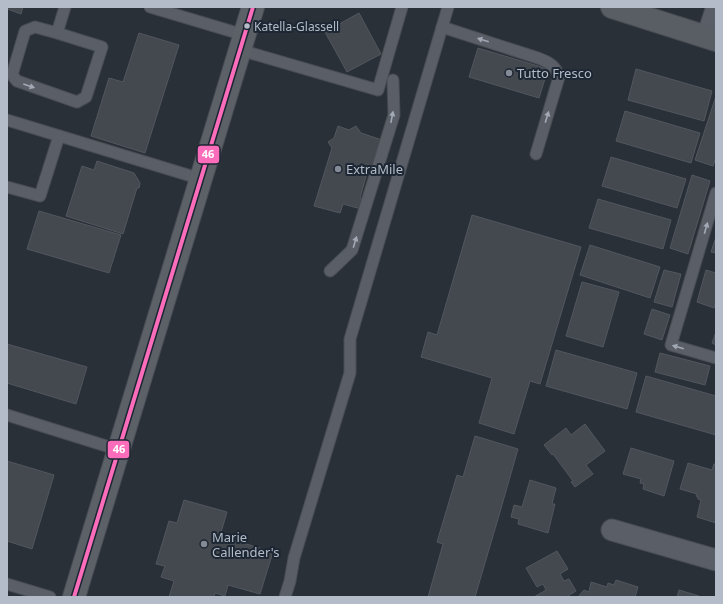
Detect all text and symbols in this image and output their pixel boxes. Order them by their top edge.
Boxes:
place label: Katella-Glassell [254,18,339,35]
marker: Katella-Glassell [242,21,252,31]
one-way arrow [476,37,488,43]
place label: Tutto Fresco [517,64,592,82]
marker: Tutto Fresco [504,68,514,78]
one-way arrow [24,83,36,89]
one-way arrow [389,111,395,124]
one-way arrow [544,111,550,123]
line badge: 46 [197,145,220,164]
text: 46 [202,146,214,161]
place label: ExtraMile [346,160,403,178]
marker: ExtraMile [333,164,343,174]
one-way arrow [703,221,709,233]
one-way arrow [352,236,358,248]
one-way arrow [672,344,684,350]
line badge: 46 [107,440,130,459]
text: 46 [113,441,125,456]
place label: Marie Callender's [212,528,280,561]
marker: Marie Callender's [199,539,209,549]

